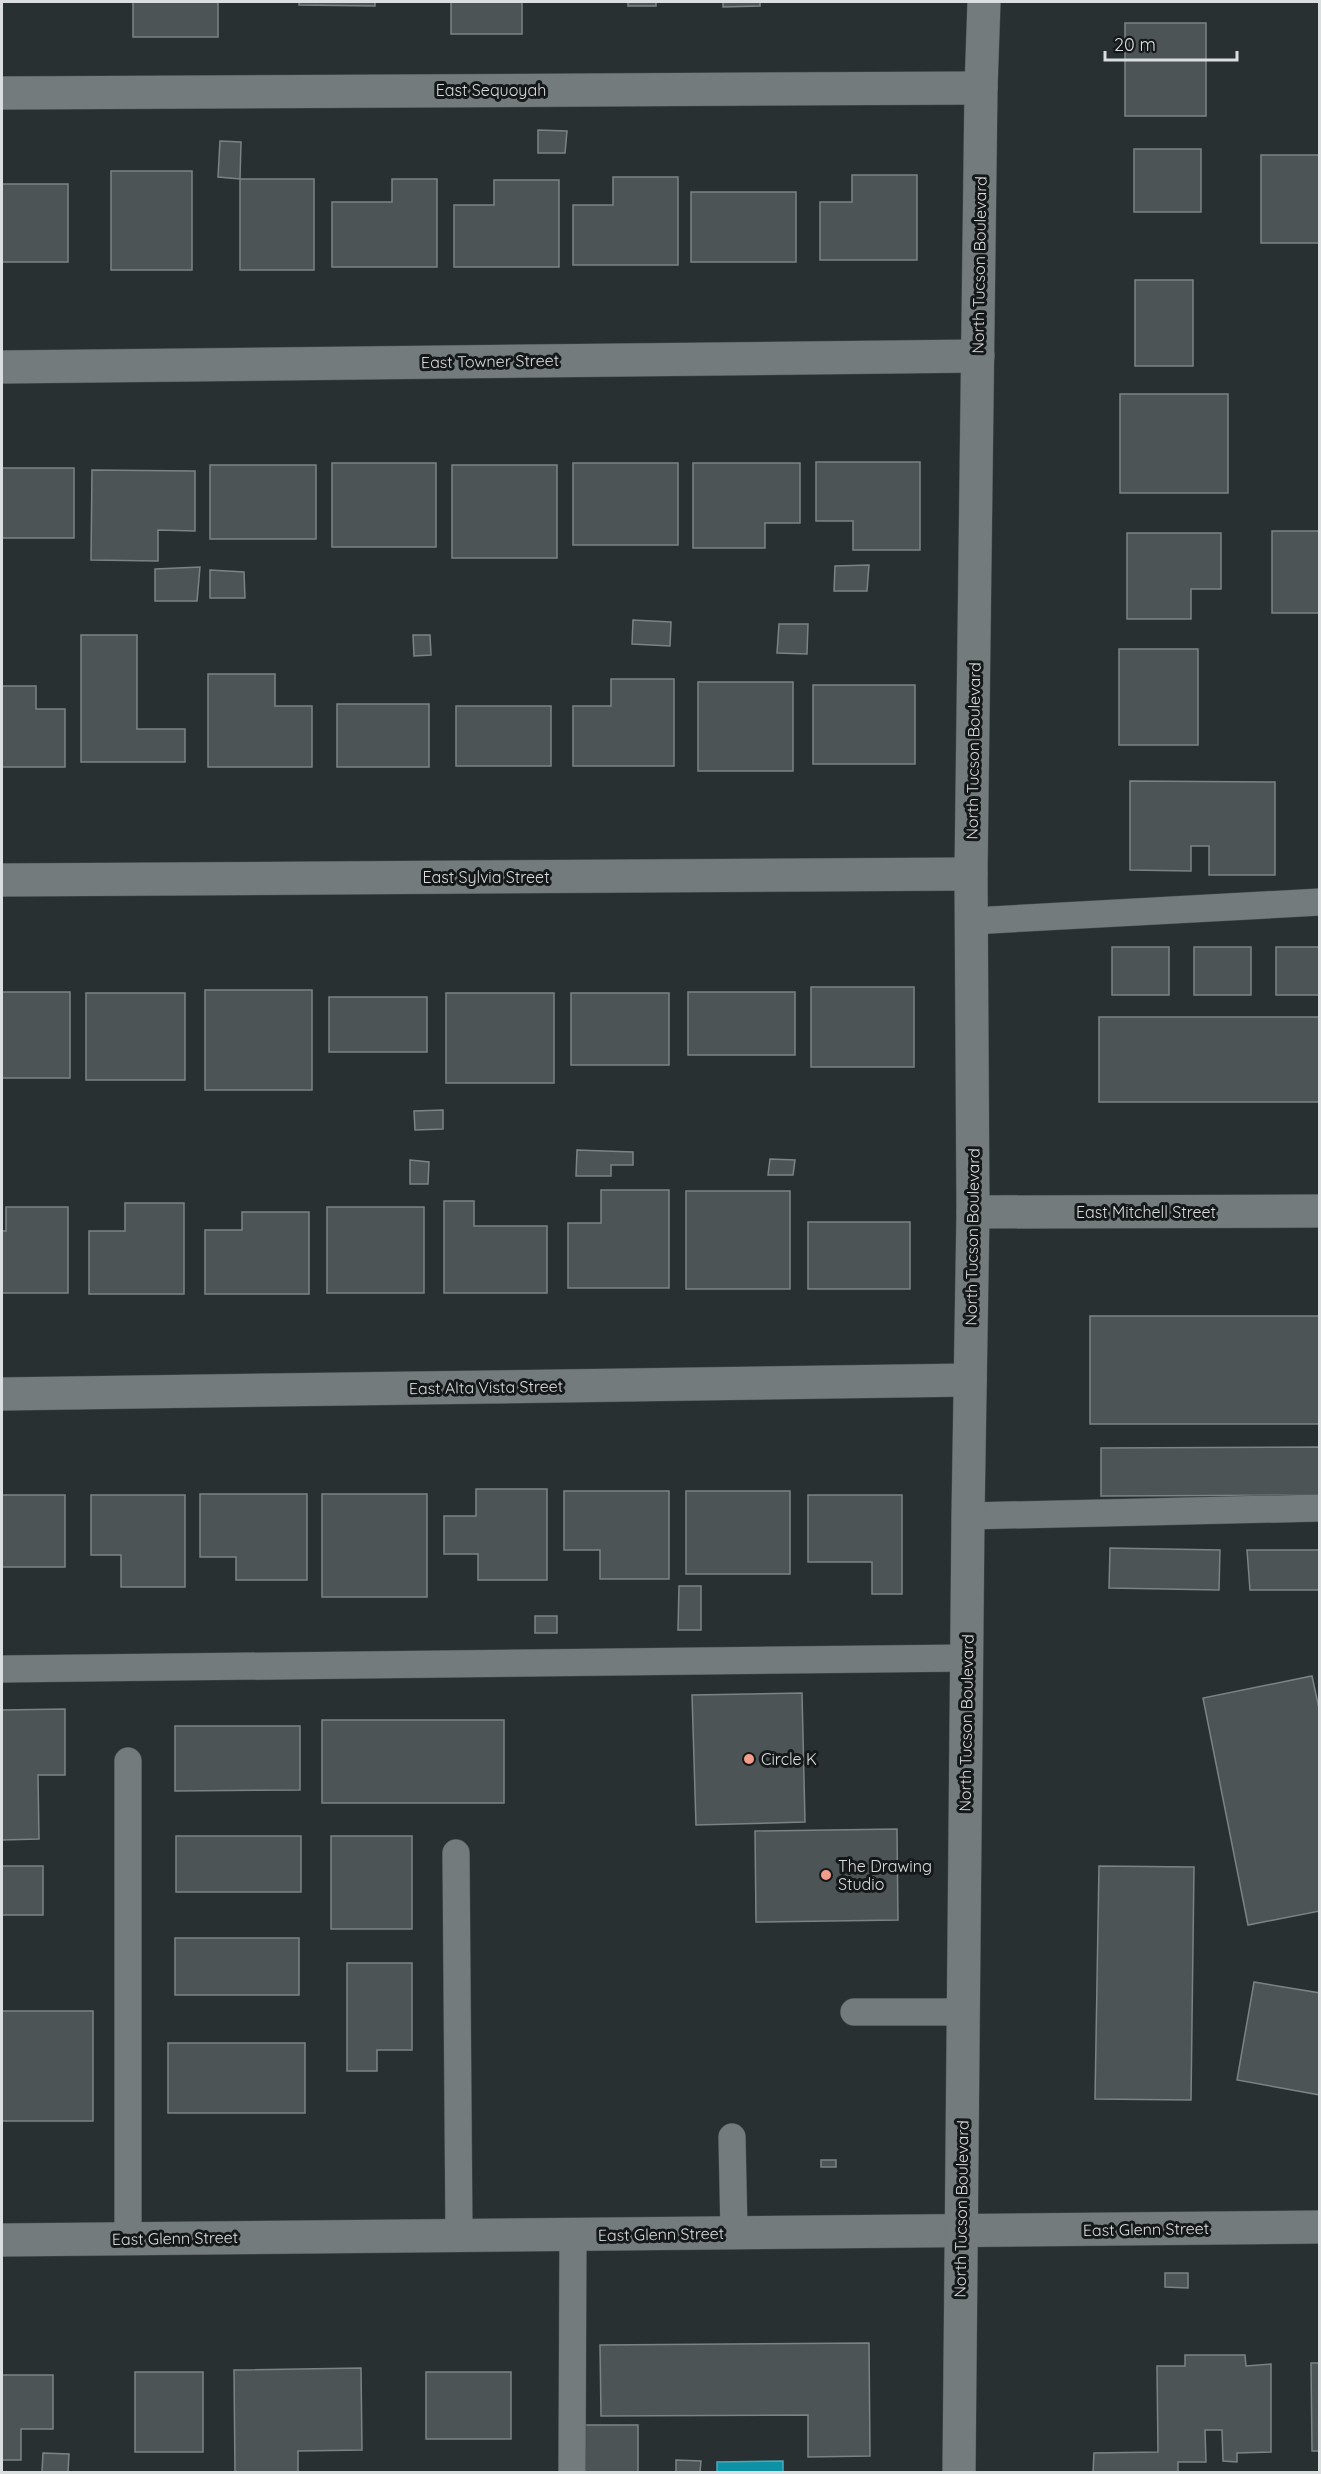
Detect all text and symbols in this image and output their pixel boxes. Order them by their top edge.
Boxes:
scale bar [1105,24,1237,62]
text: 20 m [1114,33,1156,56]
street label: East Sequoyah [436,80,546,100]
street label: North Tucson Boulevard [967,176,991,354]
street label: East Towner Street [421,350,559,372]
street label: North Tucson Boulevard [961,662,985,840]
street label: East Sylvia Street [422,867,550,887]
street label: North Tucson Boulevard [960,1148,984,1326]
street label: East Mitchell Street [1076,1202,1216,1222]
street label: East Alta Vista Street [409,1376,563,1398]
street label: North Tucson Boulevard [954,1634,978,1812]
place label: Circle K [761,1749,817,1769]
marker: Circle K [742,1752,756,1766]
place label: The Drawing Studio [838,1856,932,1894]
marker: The Drawing Studio [819,1868,833,1882]
street label: North Tucson Boulevard [949,2120,973,2298]
street label: East Glenn Street [1083,2218,1209,2240]
street label: East Glenn Street [598,2223,724,2245]
street label: East Glenn Street [112,2227,238,2249]

